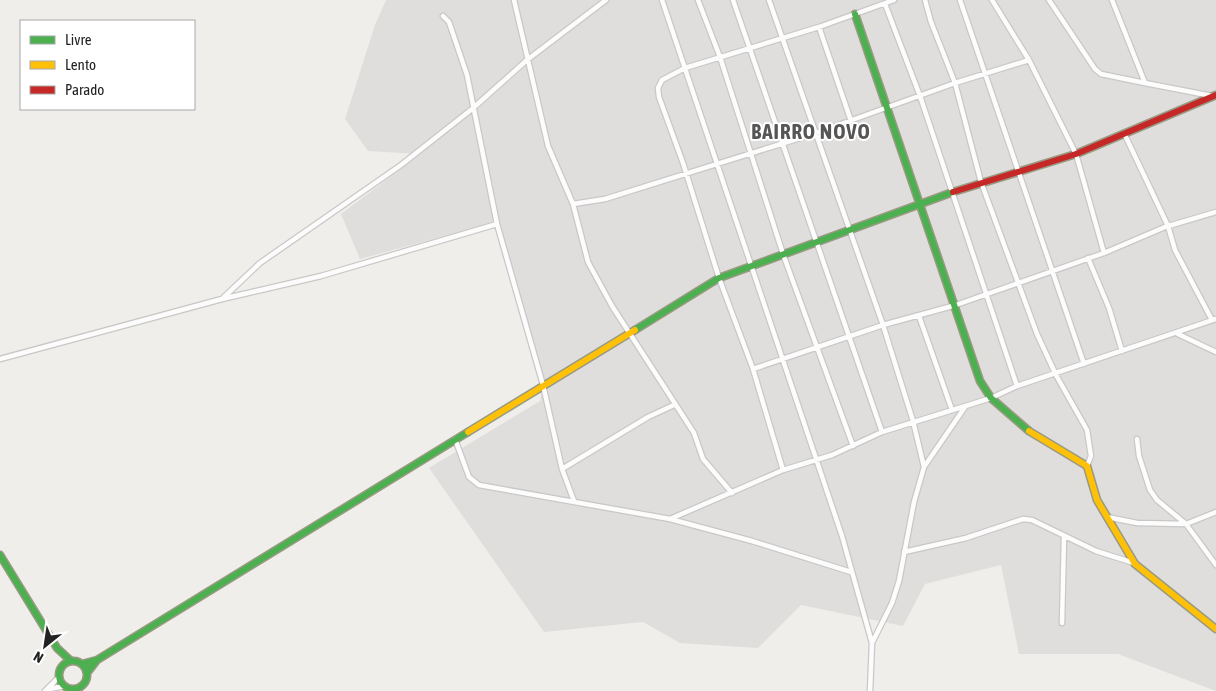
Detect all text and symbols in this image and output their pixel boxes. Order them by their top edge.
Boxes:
legend [20,20,195,110]
text: Livre [65,31,92,48]
text: Lento [65,56,96,73]
text: Parado [65,81,104,98]
district label: BAIRRO NOVO [751,119,871,143]
north arrow [20,621,70,671]
text: N [31,648,46,666]

